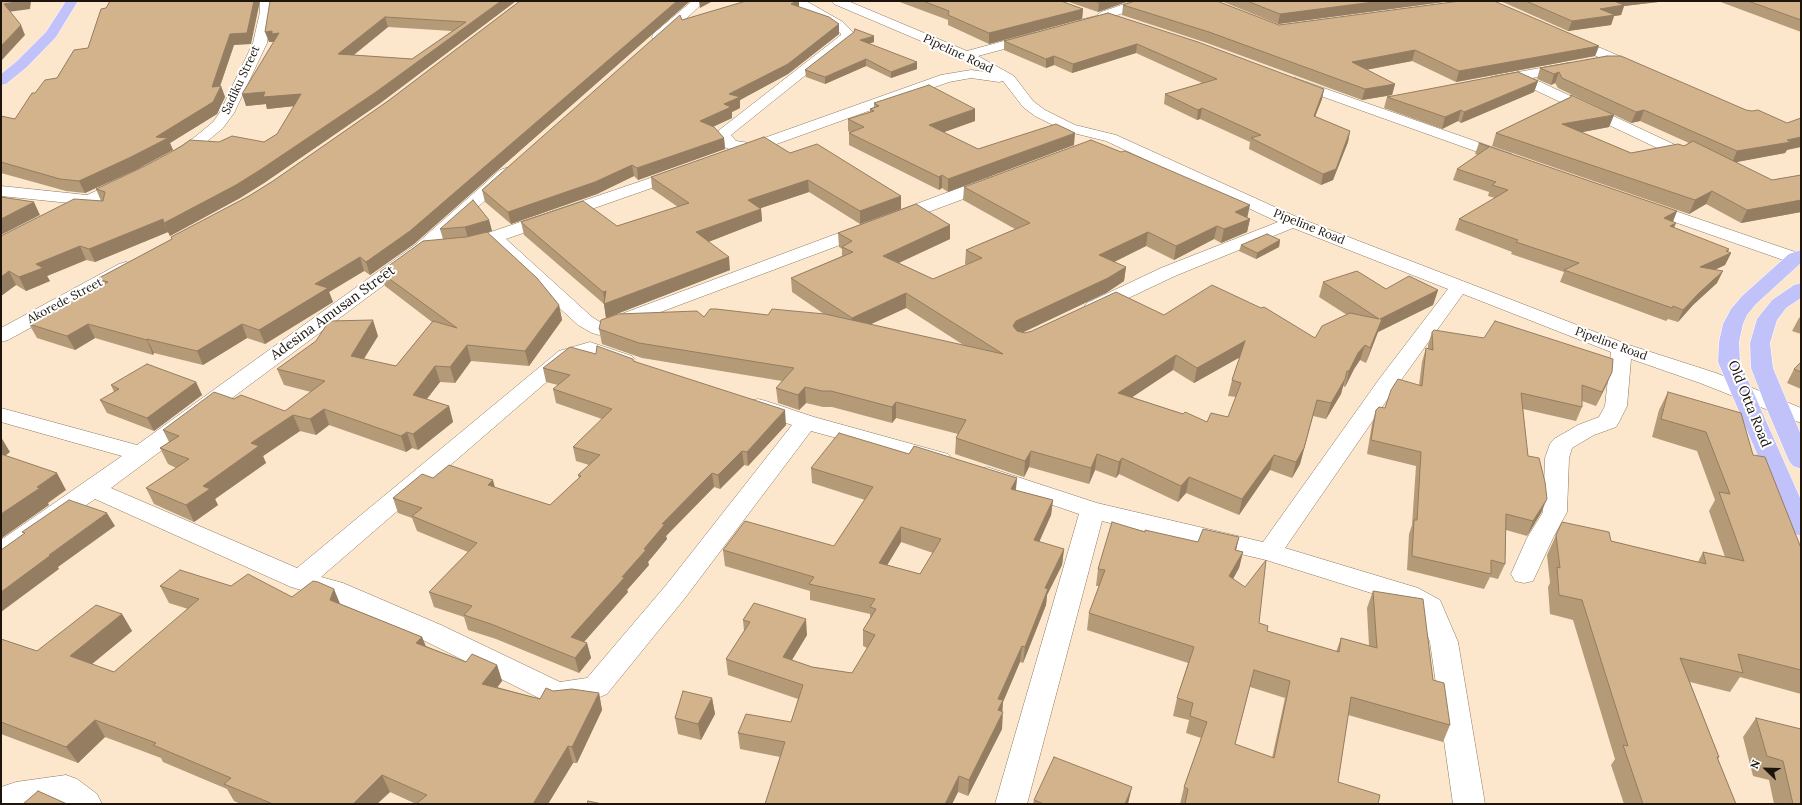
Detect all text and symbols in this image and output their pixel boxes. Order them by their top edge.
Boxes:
street label: Pipeline Road [921,31,995,77]
street label: Sadiku Street [219,43,263,117]
street label: Pipeline Road [1271,206,1347,248]
street label: Adesina Amusan Street [267,262,399,364]
street label: Akorede Street [25,275,105,327]
street label: Pipeline Road [1573,324,1649,364]
street label: Old Otta Road [1724,358,1774,450]
north arrow [1746,749,1786,789]
text: N [1747,758,1763,771]

